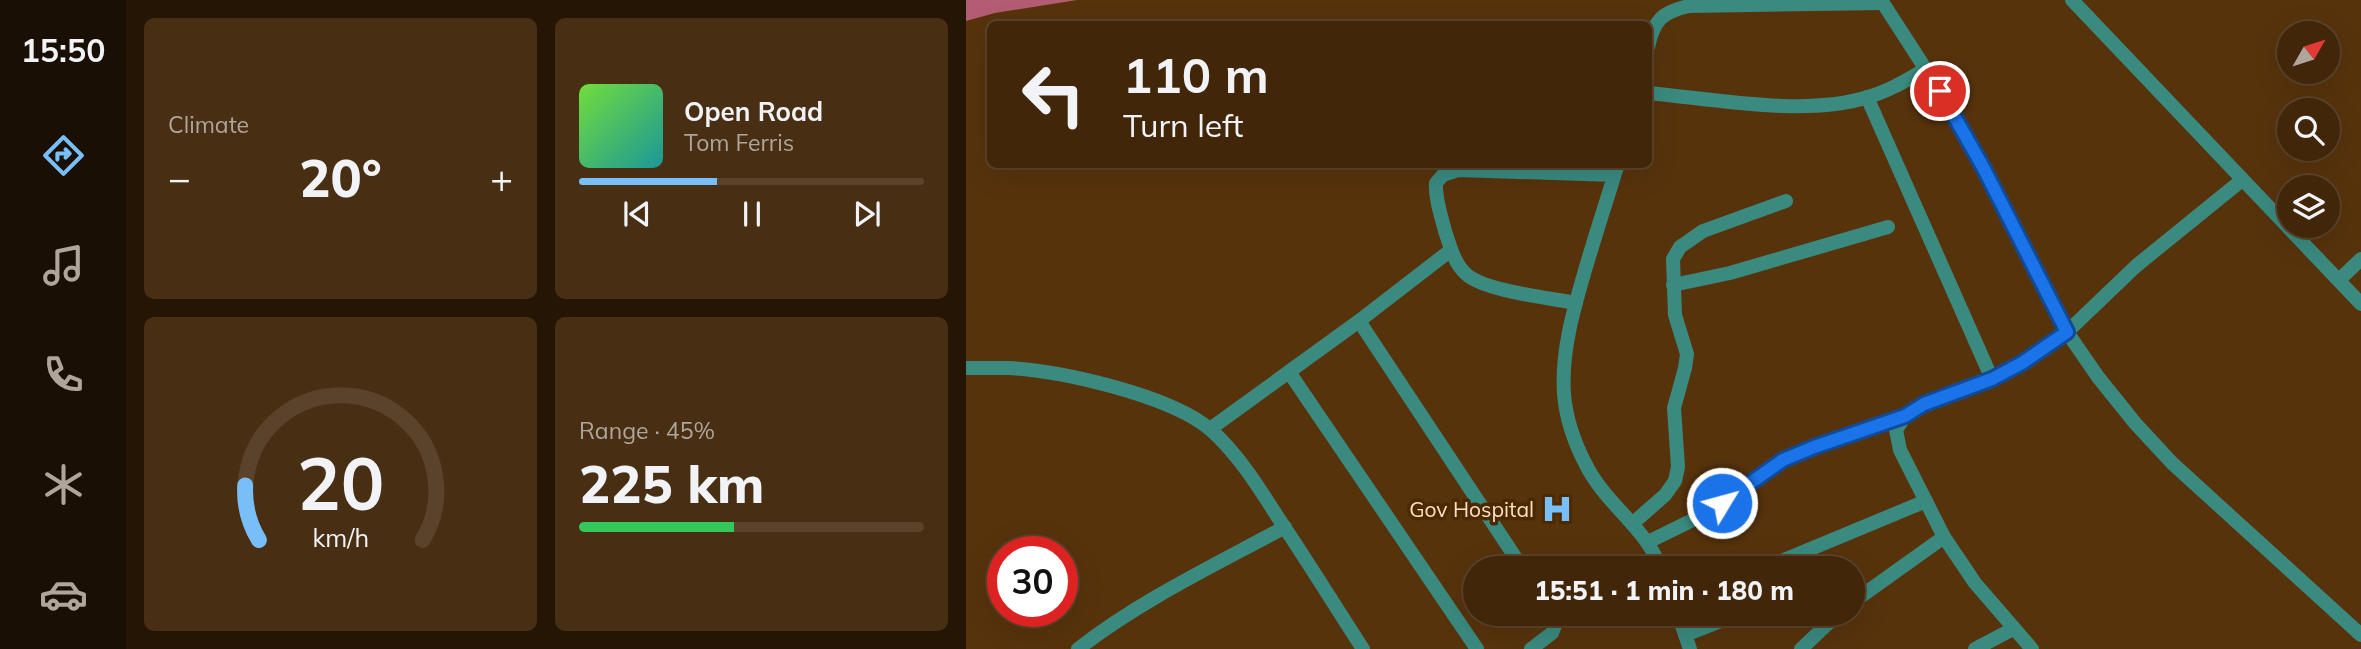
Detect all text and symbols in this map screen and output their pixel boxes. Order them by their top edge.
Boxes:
north arrow [2277,21,2340,84]
map controls [2277,21,2340,238]
text: 15:50 [21,30,105,70]
text: 110 m [1123,44,1269,105]
icon: left [1008,49,1099,140]
pin [1910,61,1970,121]
icon: arrive [1921,72,1959,110]
text: Open Road [684,95,823,128]
button: search [2277,98,2340,161]
text: Turn left [1123,105,1243,145]
text: Climate [168,110,249,139]
text: Tom Ferris [684,128,794,157]
icon: directions [39,131,88,180]
text: 20° [299,145,382,210]
text: − [168,154,191,202]
text: + [490,154,513,202]
button: layers [2277,175,2340,238]
icon: previous [618,195,656,233]
icon: pause [733,195,771,233]
icon: next [848,195,886,233]
icon: music [39,241,88,290]
icon: phone [39,350,88,399]
text: Range · 45% [579,416,715,445]
text: 20 [297,437,384,528]
text: 225 km [579,451,764,516]
icon: climate [39,460,88,509]
position arrow [1685,466,1759,540]
hospital icon: Gov Hospital [1540,492,1574,526]
place label: Gov Hospital [1409,496,1534,522]
text: km/h [312,522,369,553]
speed limit sign: 30 [987,536,1078,627]
icon: car [39,570,88,619]
text: 15:51 · 1 min · 180 m [1534,574,1794,607]

